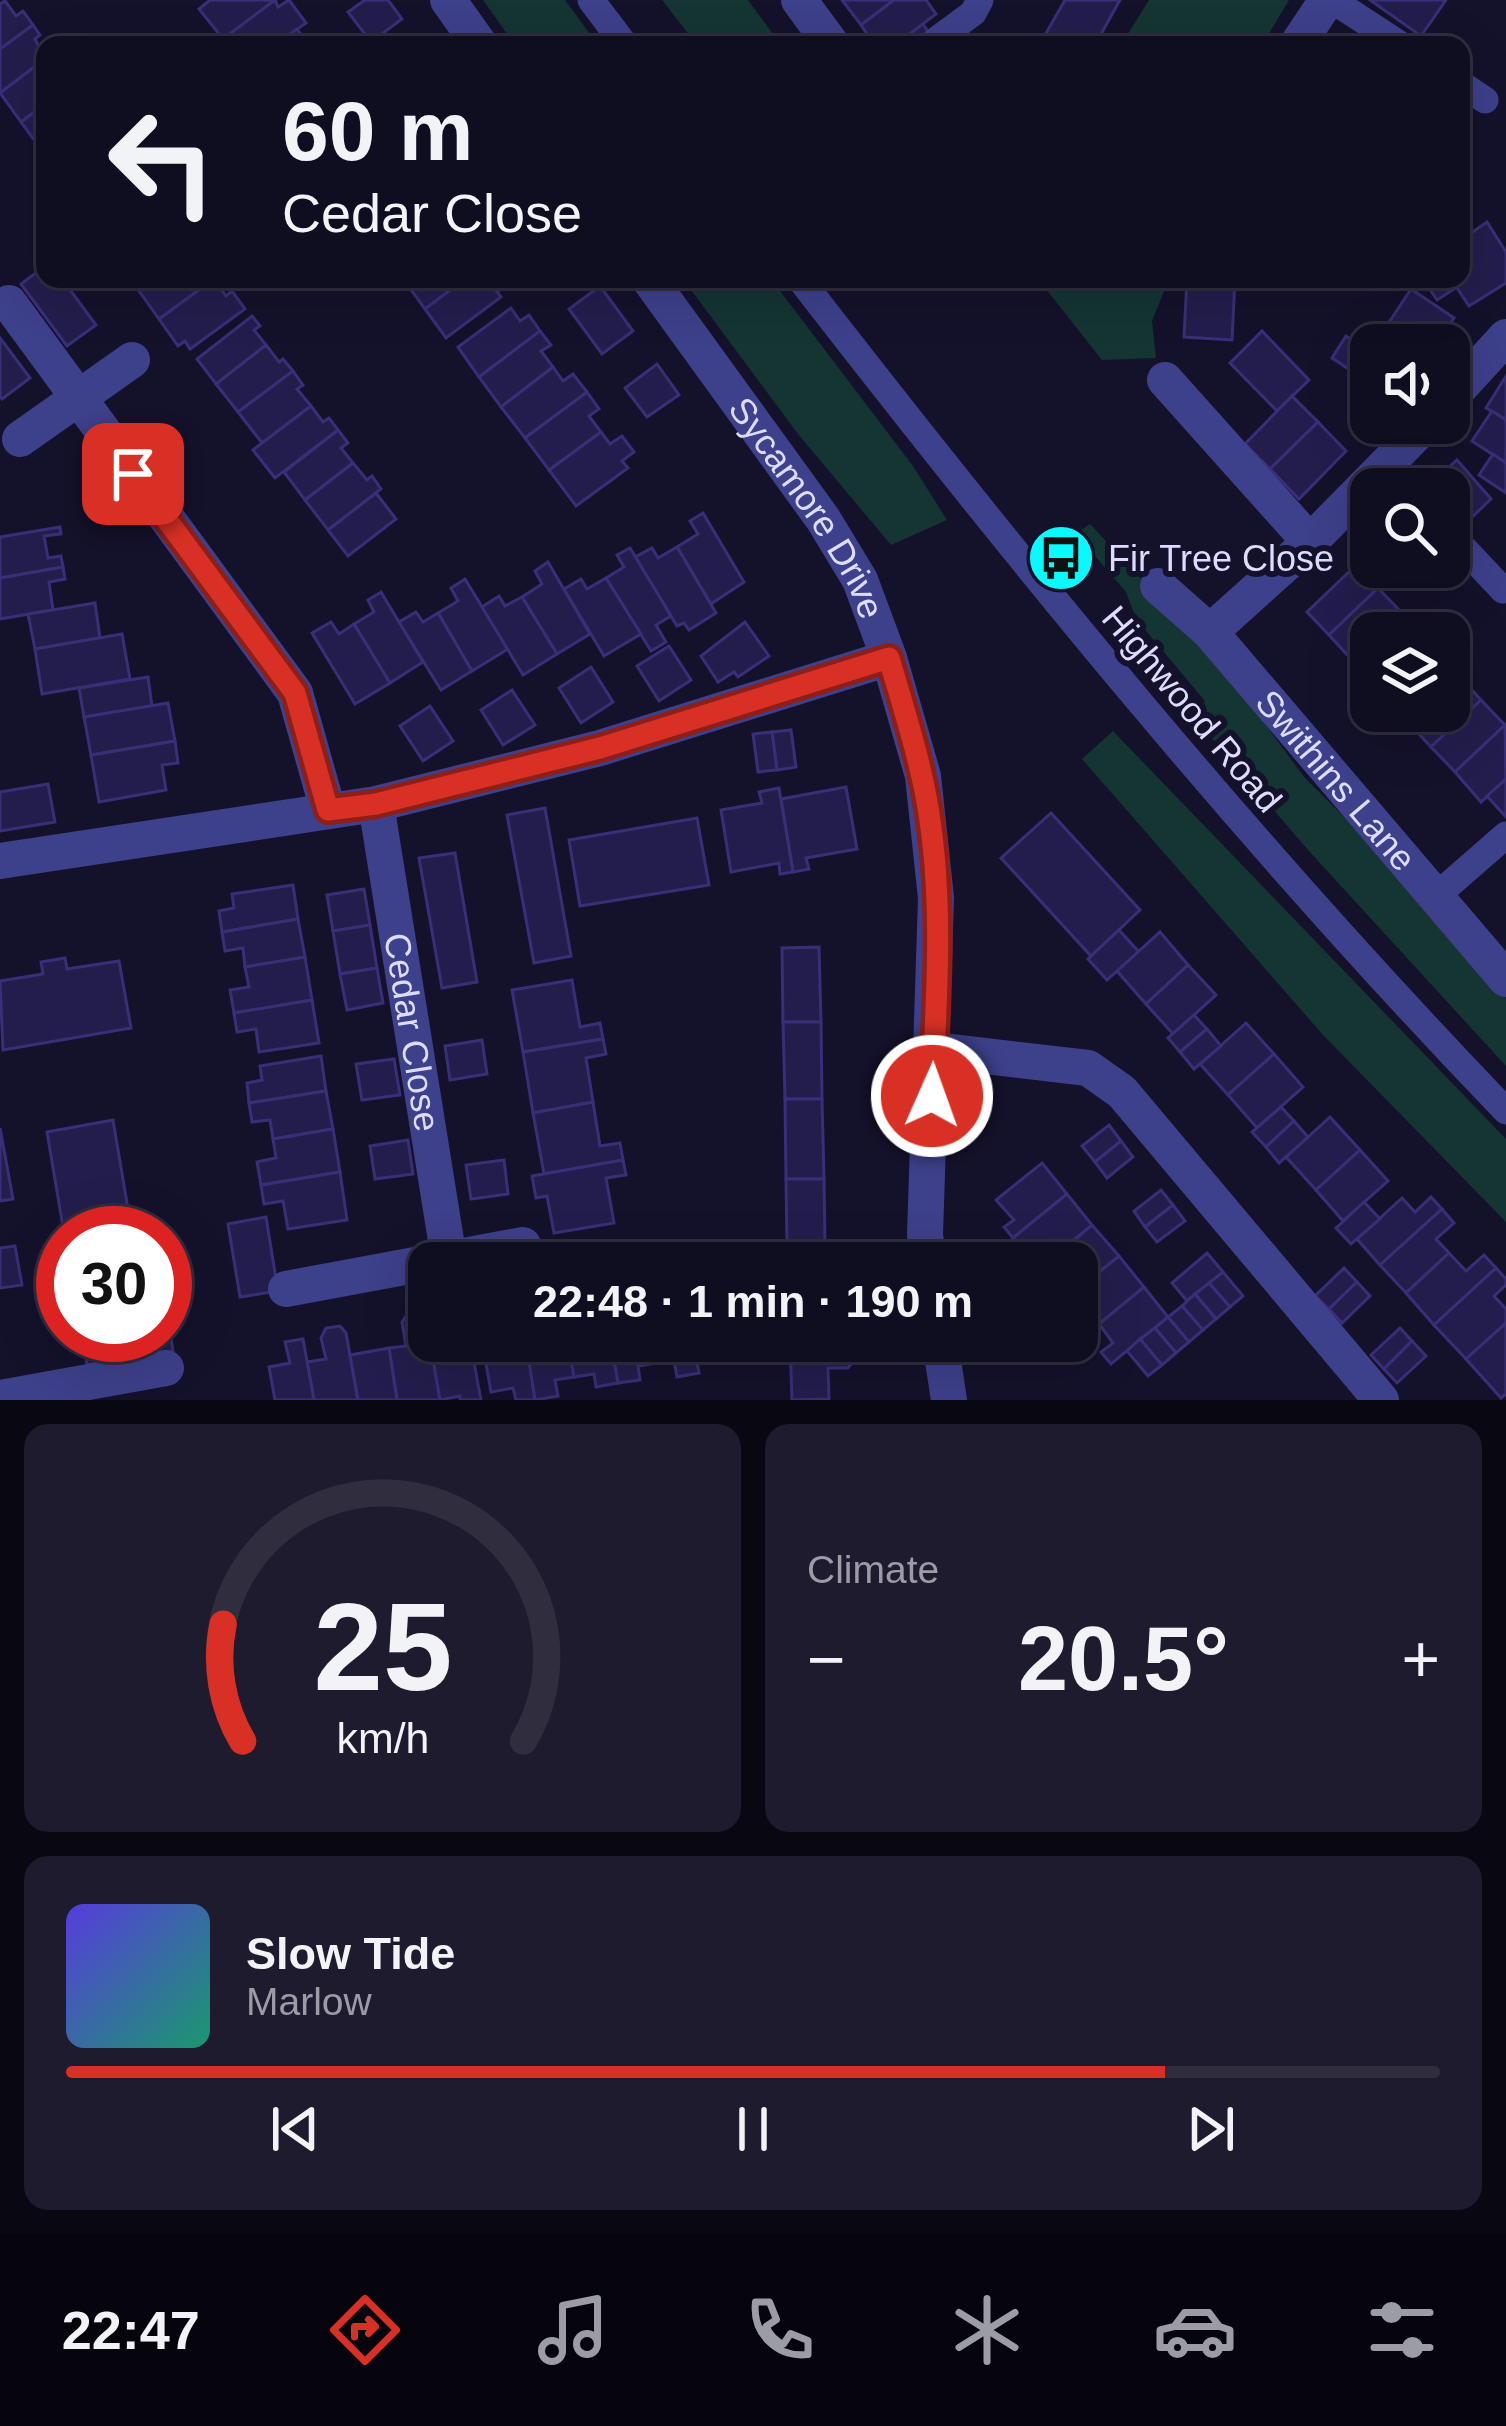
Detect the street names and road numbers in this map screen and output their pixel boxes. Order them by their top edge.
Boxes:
street label: Sycamore Drive [721,389,893,624]
street label: Highwood Road [1094,598,1290,820]
street label: Swithins Lane [1248,681,1425,879]
street label: Cedar Close [376,930,449,1134]

